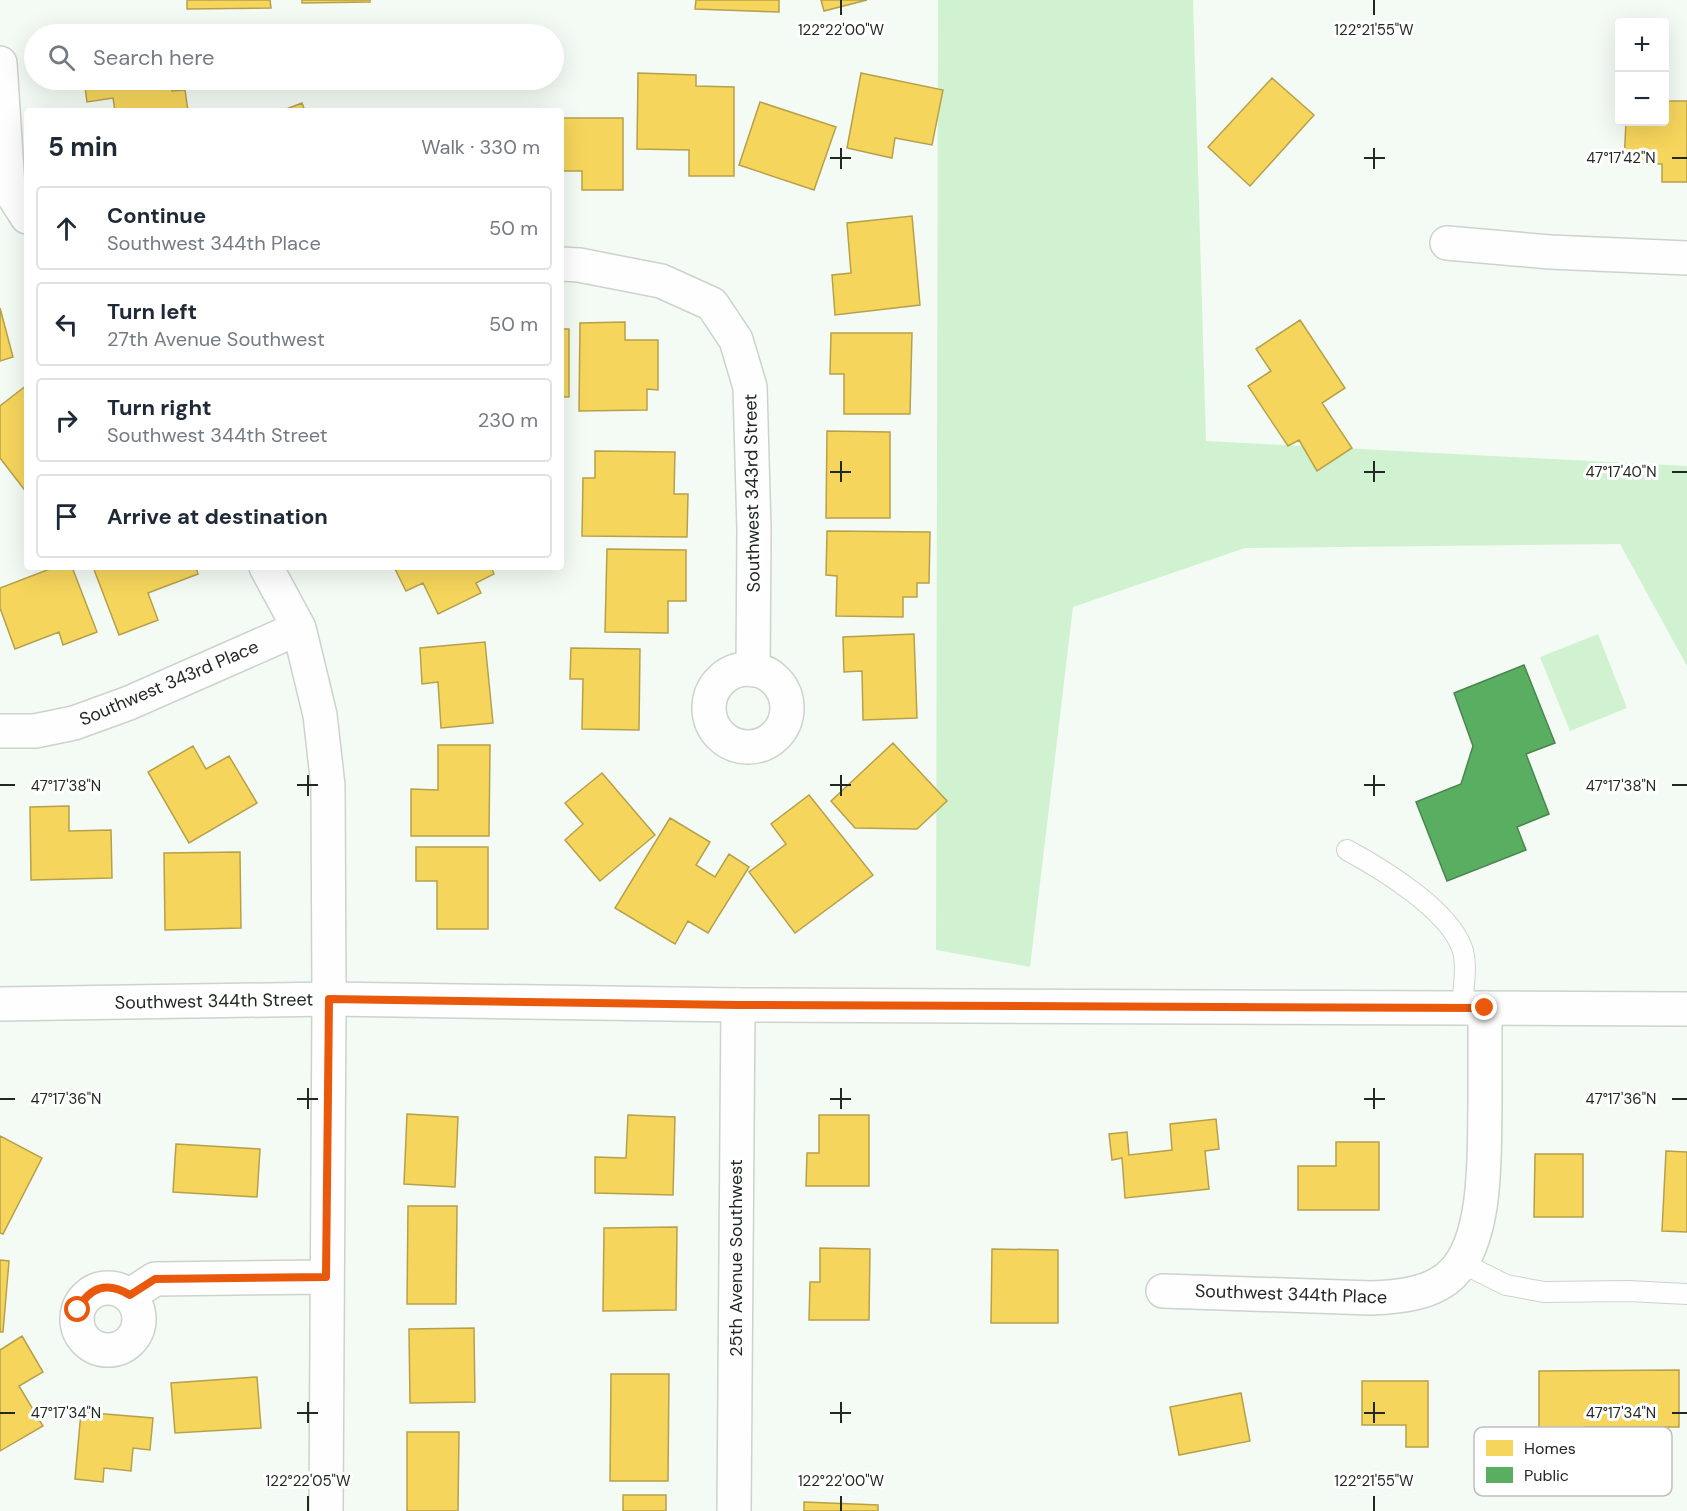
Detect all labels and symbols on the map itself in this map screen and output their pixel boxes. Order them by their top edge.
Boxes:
text: 122°22'00"W [798,20,885,40]
text: 122°21'55"W [1334,20,1414,40]
text: 47°17'42"N [1586,148,1656,168]
street label: Southwest 343rd Street [738,394,766,592]
text: 47°17'40"N [1585,462,1657,482]
street label: Southwest 343rd Place [76,634,262,732]
text: 47°17'38"N [31,776,101,796]
text: 47°17'38"N [1586,776,1656,796]
street label: Southwest 344th Street [114,987,314,1015]
route end [1471,994,1497,1020]
text: 47°17'36"N [31,1089,101,1109]
text: 47°17'36"N [1586,1089,1656,1109]
street label: 25th Avenue Southwest [724,1159,748,1357]
street label: Southwest 344th Place [1194,1279,1388,1309]
route start [64,1296,90,1322]
text: 47°17'34"N [31,1403,101,1423]
text: 47°17'34"N [1586,1403,1656,1423]
legend [1474,1427,1672,1496]
text: Homes [1524,1438,1576,1459]
text: Public [1524,1465,1569,1486]
text: 122°22'05"W [266,1471,351,1491]
text: 122°22'00"W [798,1471,885,1491]
text: 122°21'55"W [1334,1471,1414,1491]

